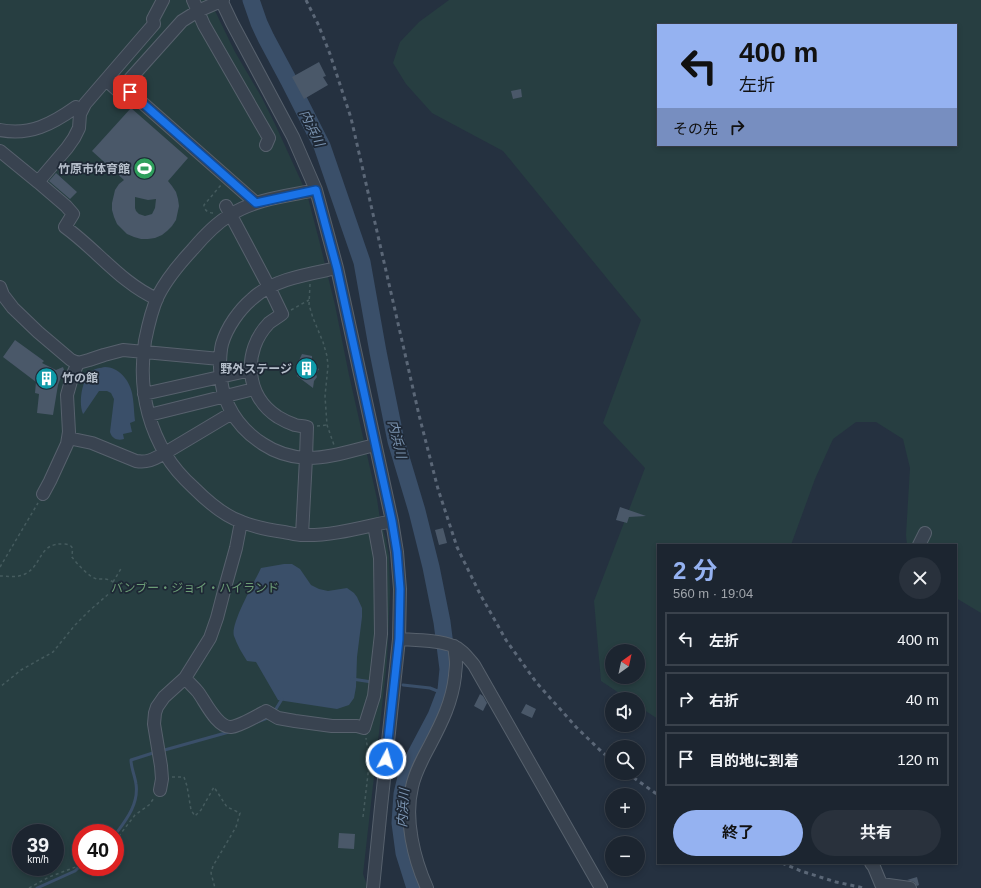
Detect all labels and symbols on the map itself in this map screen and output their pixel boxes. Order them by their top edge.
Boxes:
pin [113,75,147,109]
water label: 内浜川 [297,107,328,151]
sports icon: 竹原市体育館 [132,156,158,182]
place label: 竹原市体育館 [58,162,130,176]
building icon: 野外ステージ [294,356,320,382]
place label: 野外ステージ [220,362,292,376]
building icon: 竹の館 [33,365,59,391]
place label: 竹の館 [62,371,98,385]
water label: 内浜川 [385,418,409,462]
park label: バンブー・ジョイ・ハイランド [111,581,279,595]
north arrow [605,644,645,684]
position arrow [365,738,407,780]
water label: 内浜川 [394,786,412,828]
speed limit sign: 40 [72,824,124,876]

